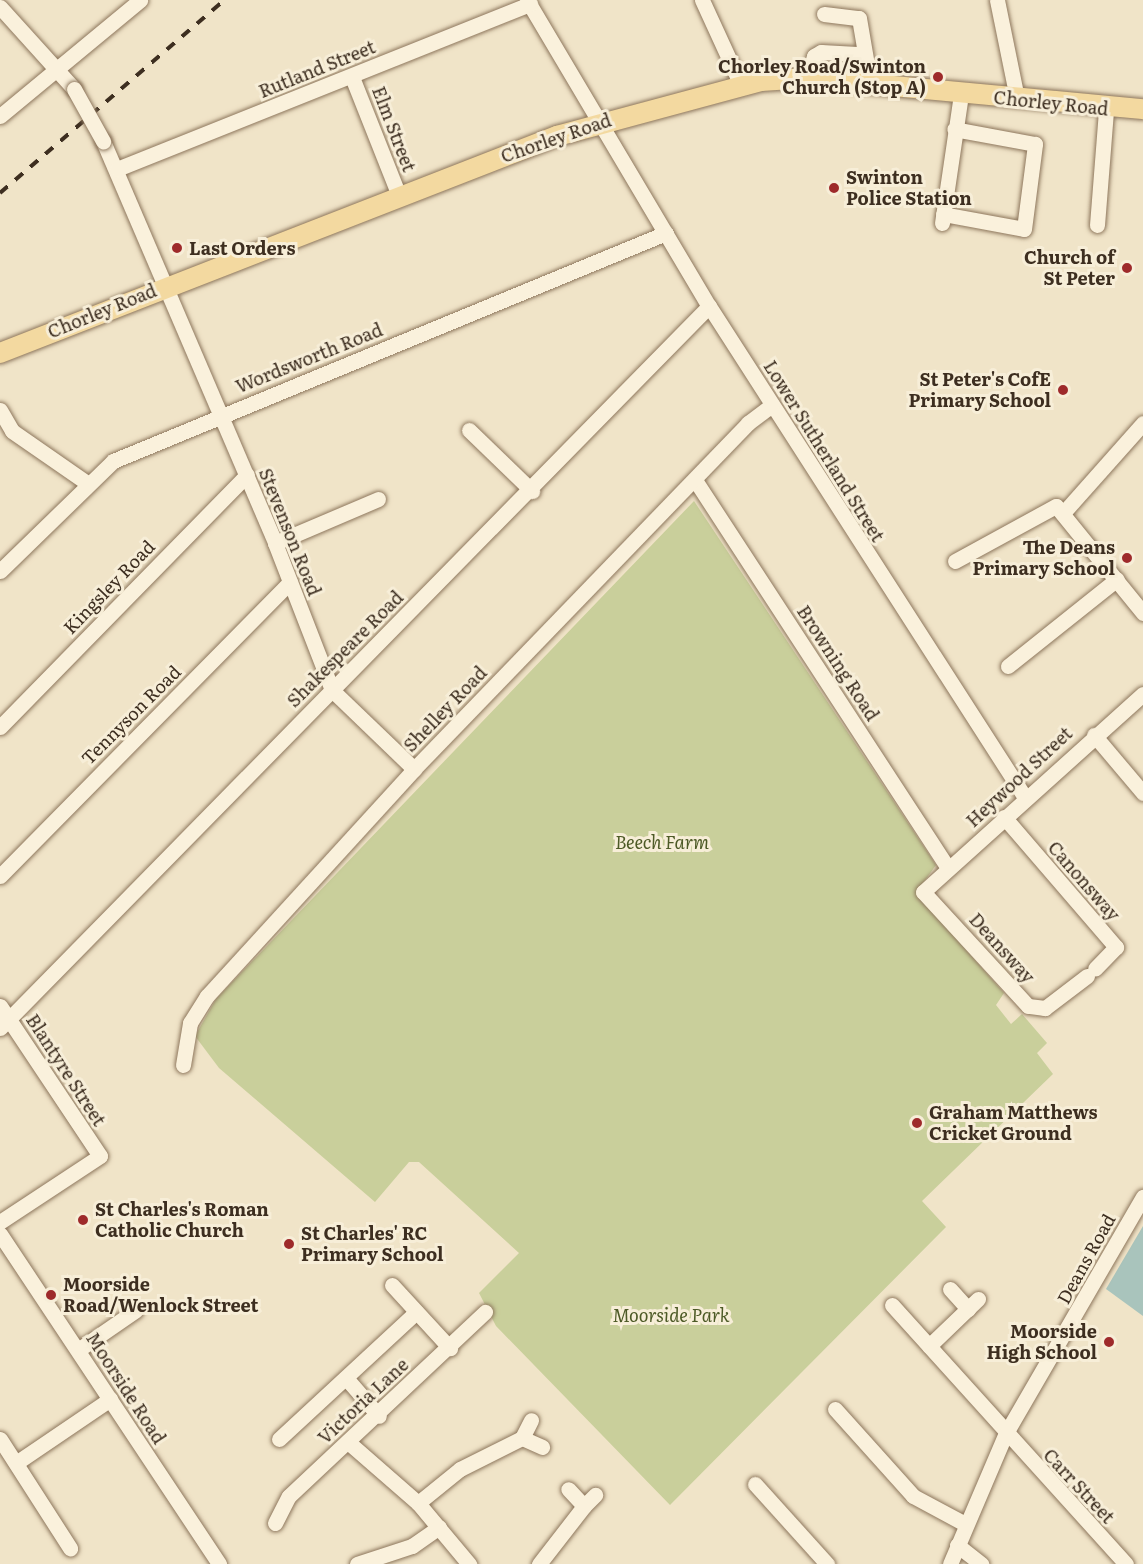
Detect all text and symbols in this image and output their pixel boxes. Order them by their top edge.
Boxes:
street label: Rutland Street [256,36,378,102]
place label: Chorley Road/Swinton Church (Stop A) [718,56,926,98]
marker: Chorley Road/Swinton Church (Stop A) [931,70,945,84]
street label: Elm Street [368,83,420,175]
street label: Chorley Road [993,86,1109,120]
street label: Chorley Road [498,109,614,167]
place label: Swinton Police Station [846,167,972,210]
marker: Swinton Police Station [827,181,841,195]
place label: Last Orders [189,237,295,259]
marker: Last Orders [170,241,184,255]
place label: Church of St Peter [1024,247,1115,290]
marker: Church of St Peter [1120,261,1134,275]
street label: Chorley Road [45,279,159,343]
street label: Wordsworth Road [232,319,386,397]
street label: Lower Sutherland Street [759,356,889,546]
place label: St Peter's CofE Primary School [908,369,1051,412]
marker: St Peter's CofE Primary School [1056,383,1070,397]
street label: Stevenson Road [255,465,325,599]
street label: Kingsley Road [59,536,159,638]
place label: The Deans Primary School [972,537,1115,580]
marker: The Deans Primary School [1120,551,1134,565]
street label: Shakespeare Road [282,586,408,712]
street label: Browning Road [793,601,883,725]
street label: Tennyson Road [77,661,185,769]
street label: Shelley Road [399,662,491,756]
street label: Heywood Street [962,722,1076,832]
park label: Beech Farm [615,831,709,853]
street label: Canonsway [1044,837,1124,925]
street label: Deansway [965,908,1039,988]
street label: Blantyre Street [22,1010,110,1130]
place label: Graham Matthews Cricket Ground [929,1102,1098,1144]
marker: Graham Matthews Cricket Ground [910,1116,924,1130]
place label: St Charles's Roman Catholic Church [95,1199,269,1242]
street label: Deans Road [1052,1210,1120,1308]
marker: St Charles's Roman Catholic Church [76,1213,90,1227]
place label: St Charles' RC Primary School [301,1223,444,1266]
marker: St Charles' RC Primary School [282,1237,296,1251]
place label: Moorside Road/Wenlock Street [63,1274,258,1316]
marker: Moorside Road/Wenlock Street [44,1288,58,1302]
park label: Moorside Park [612,1304,730,1326]
place label: Moorside High School [987,1321,1097,1364]
street label: Moorside Road [82,1328,170,1448]
marker: Moorside High School [1102,1335,1116,1349]
street label: Victoria Lane [313,1354,413,1448]
street label: Carr Street [1039,1444,1119,1528]

